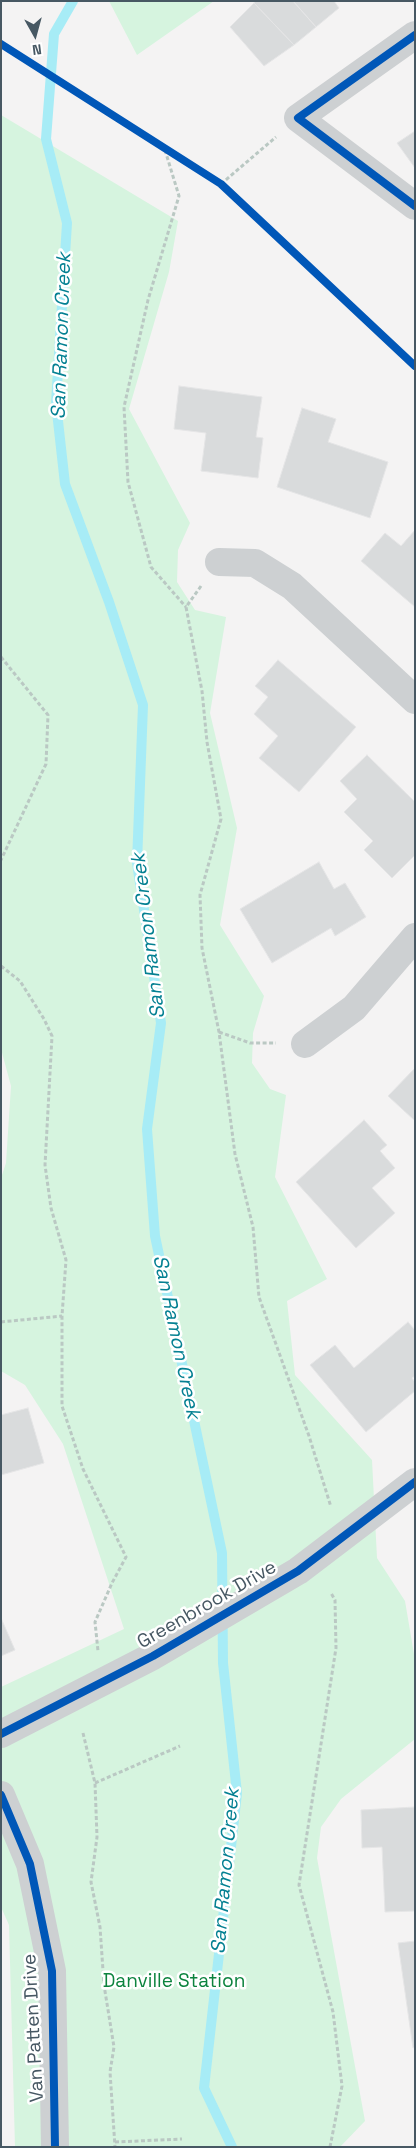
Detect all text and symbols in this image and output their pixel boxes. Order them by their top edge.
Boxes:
north arrow [10,10,60,60]
text: N [31,40,43,59]
water label: San Ramon Creek [47,252,77,420]
water label: San Ramon Creek [127,852,171,1020]
water label: San Ramon Creek [147,1253,205,1421]
street label: Greenbrook Drive [133,1556,281,1654]
water label: San Ramon Creek [207,1787,245,1955]
street label: Van Patten Drive [19,1953,49,2103]
park label: Danville Station [103,1971,245,1993]

